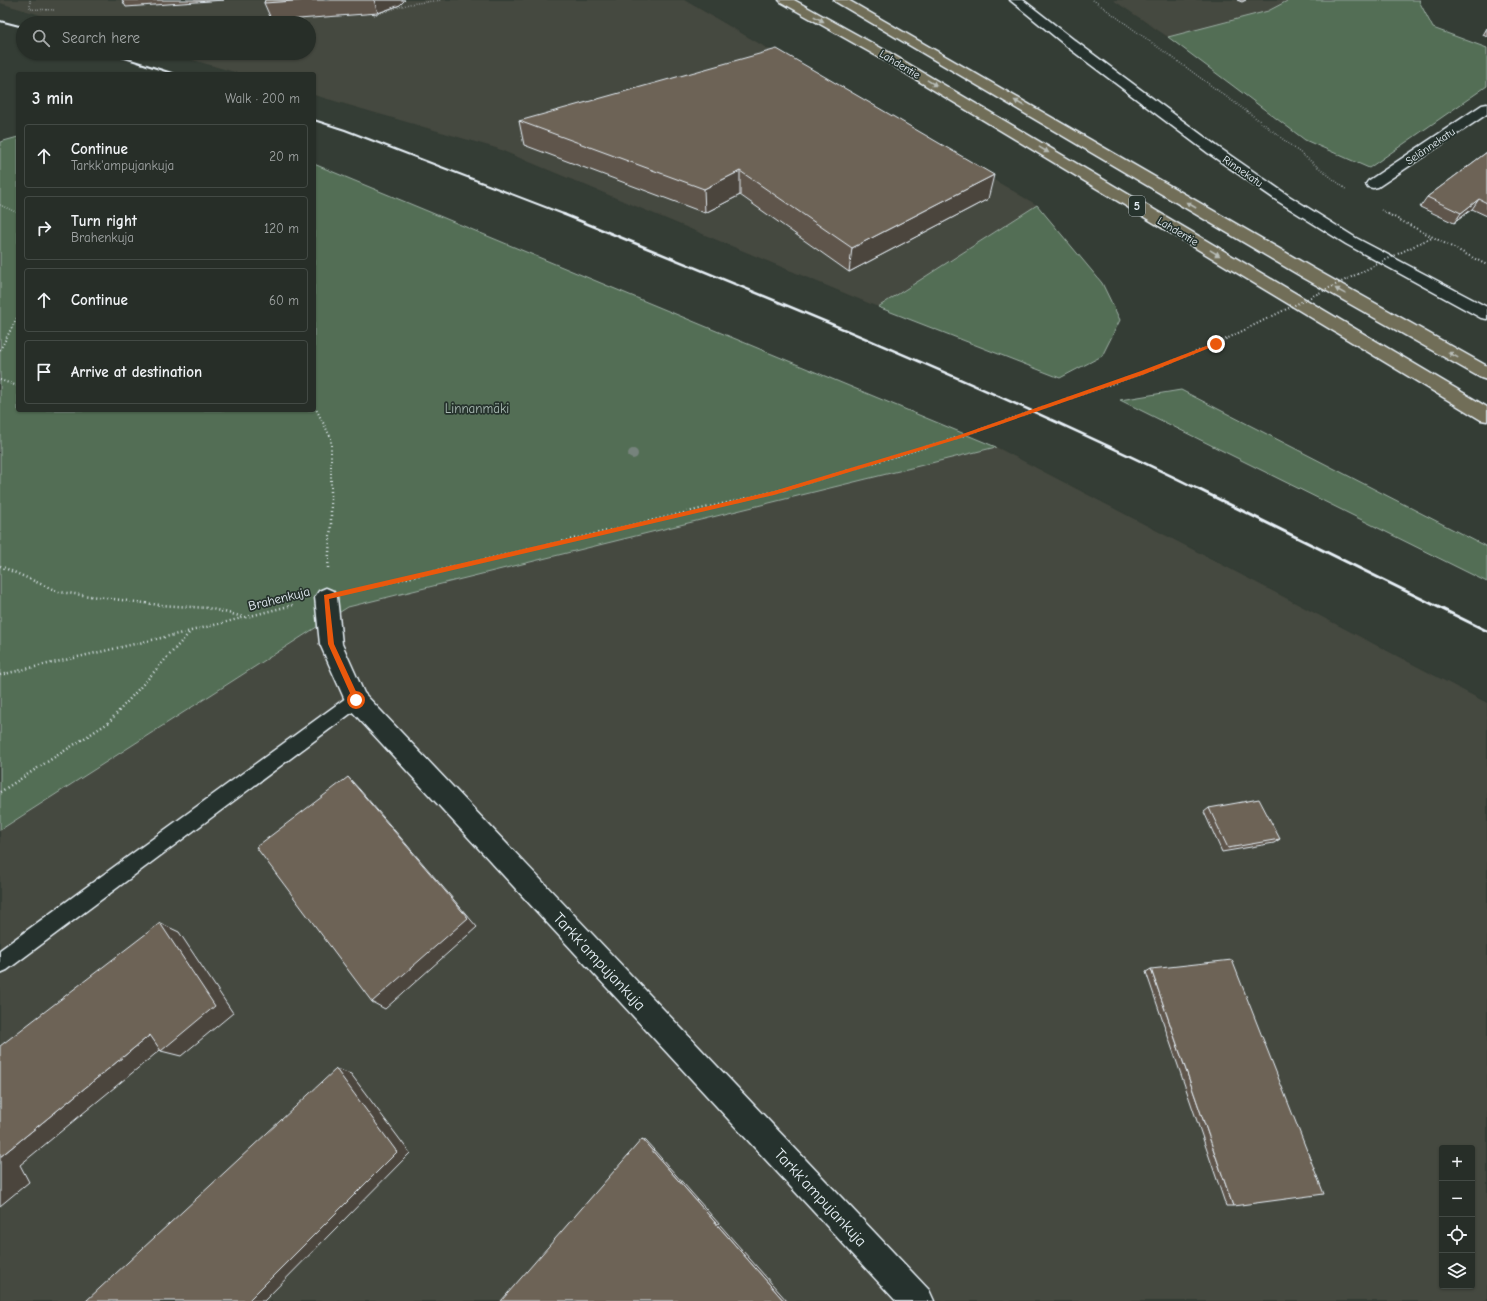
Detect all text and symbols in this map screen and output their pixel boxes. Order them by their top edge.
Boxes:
one-way arrow [813,15,825,22]
search box [16,16,316,60]
icon: search [30,27,52,49]
text: Search here [62,29,140,47]
street label: Lahdentie [877,47,923,82]
one-way arrow [926,80,938,87]
text: 3 min [32,89,73,108]
text: Walk · 200 m [225,91,300,106]
one-way arrow [1013,100,1025,107]
street label: Selännekatu [1403,125,1457,168]
text: Continue [71,140,128,158]
icon: ahead [33,145,55,167]
one-way arrow [1038,147,1050,154]
text: 20 m [269,149,299,164]
street label: Rinnekatu [1220,153,1265,190]
text: Tarkk'ampujankuja [71,158,174,173]
road number: 5 [1129,196,1145,216]
one-way arrow [1185,201,1197,208]
text: Turn right [71,212,137,230]
street label: Lahdentie [1155,214,1201,249]
icon: right [33,217,55,239]
text: 120 m [264,221,299,236]
text: Brahenkuja [71,230,134,245]
one-way arrow [1210,249,1220,257]
one-way arrow [1334,288,1346,294]
icon: ahead [33,289,55,311]
text: Continue [71,291,128,309]
text: 60 m [269,293,299,308]
route end [1207,335,1225,353]
one-way arrow [1447,352,1459,358]
icon: arrive [33,361,55,383]
text: Arrive at destination [71,363,202,381]
park label: Linnanmäki [445,401,509,416]
street label: Brahenkuja [247,584,312,613]
route start [347,691,365,709]
street label: Tarkk'ampujankuja [549,909,649,1014]
street label: Tarkk'ampujankuja [770,1145,870,1250]
map controls [1439,1145,1475,1289]
button: + [1439,1145,1475,1181]
button: − [1439,1181,1475,1217]
button: locate [1439,1217,1475,1253]
button: layers [1439,1253,1475,1289]

